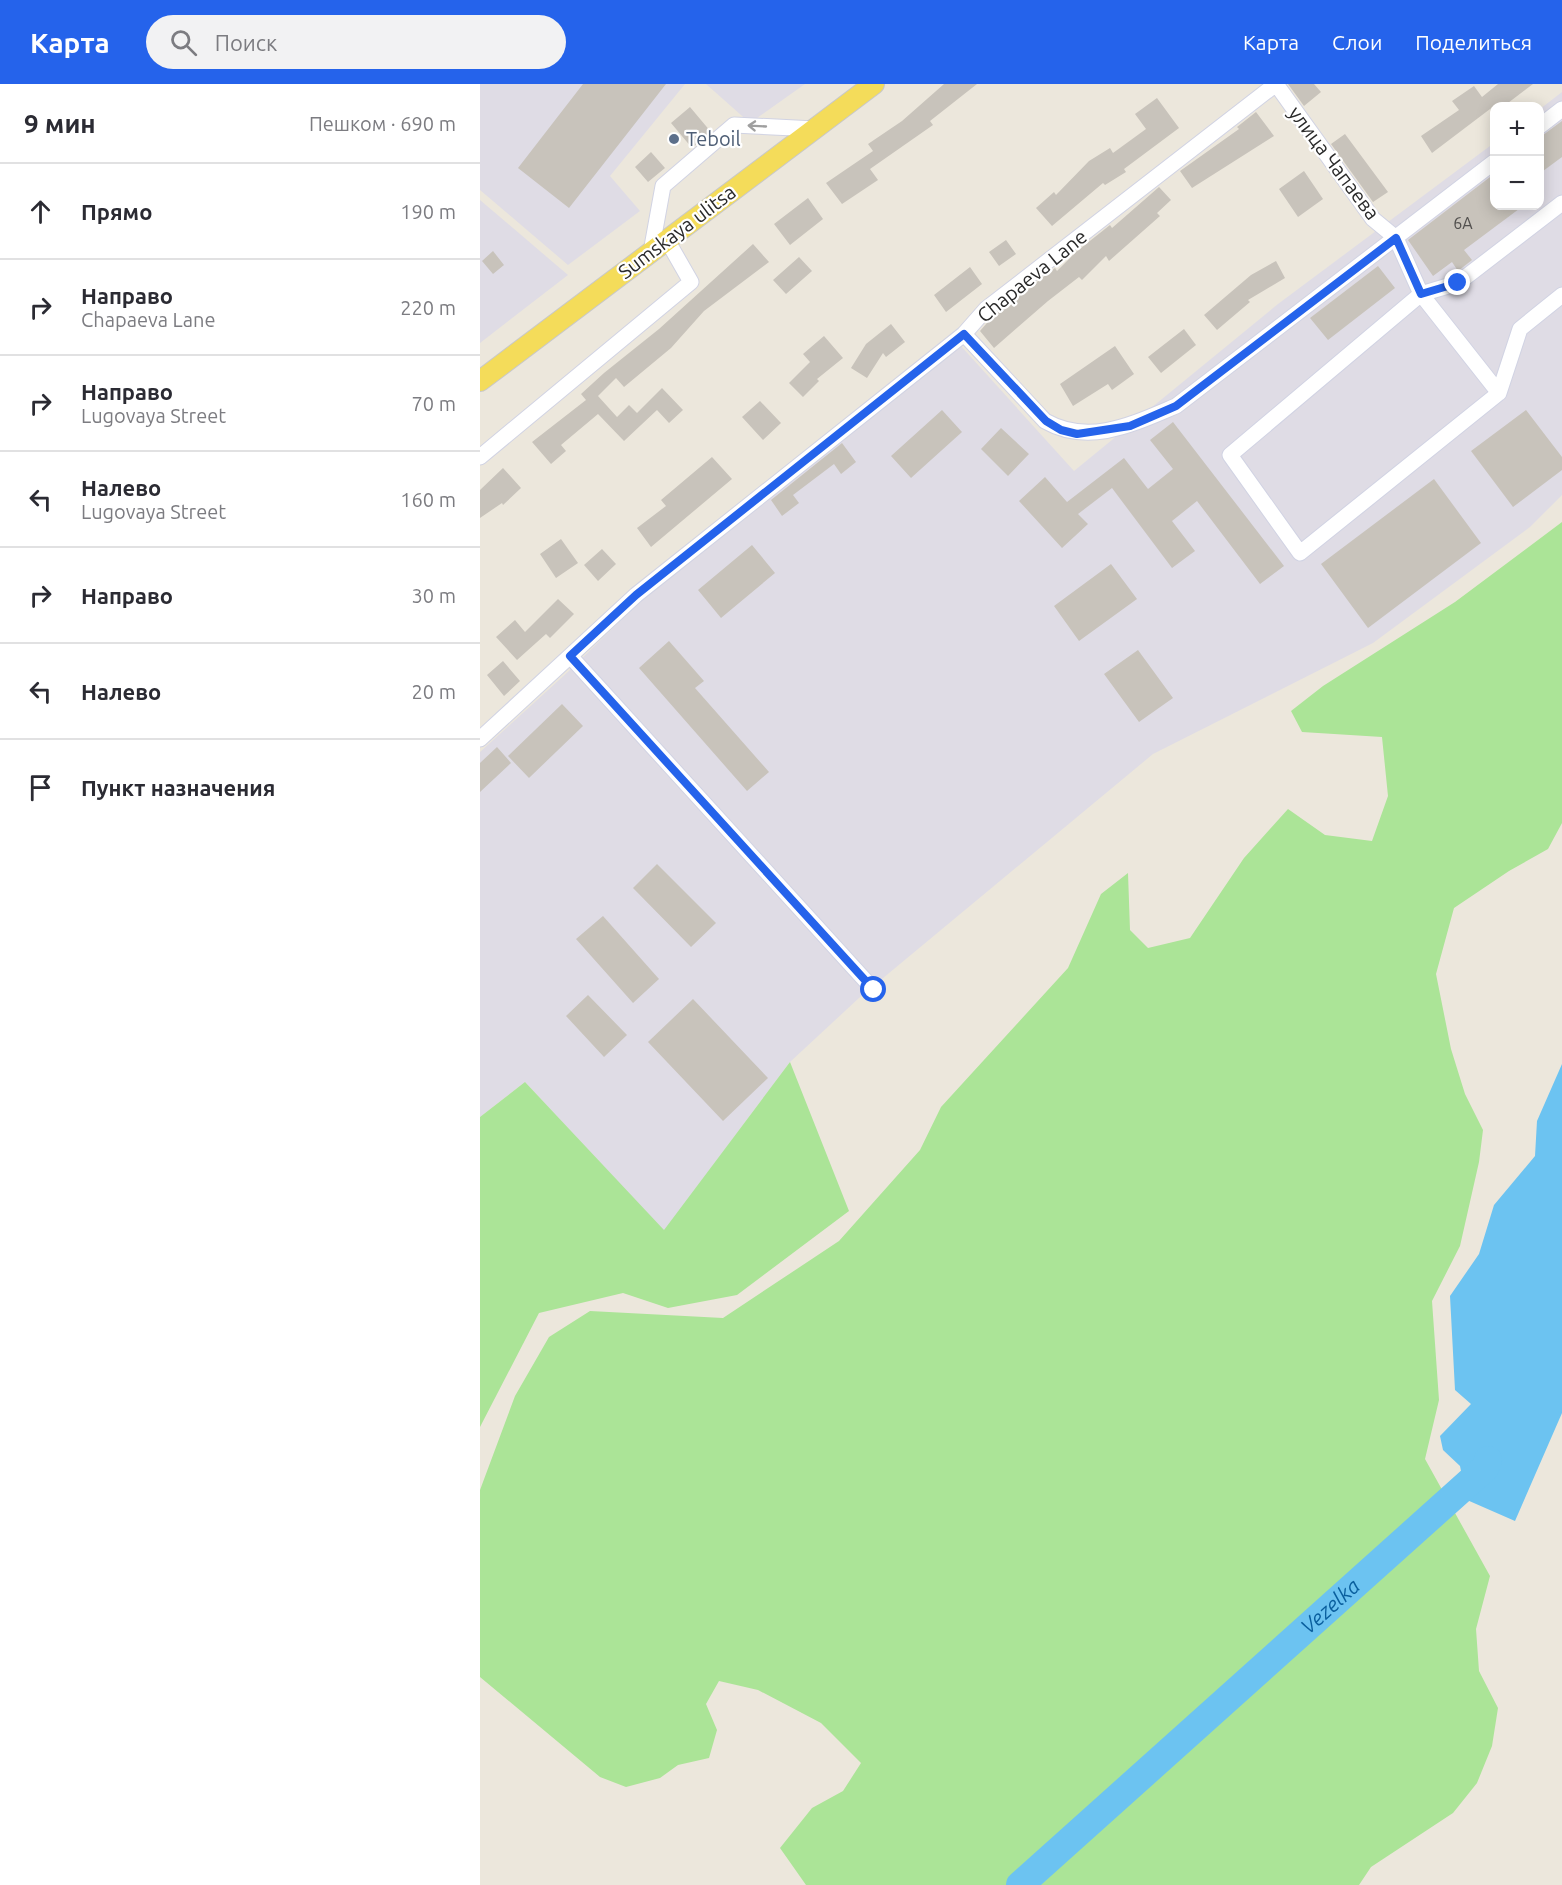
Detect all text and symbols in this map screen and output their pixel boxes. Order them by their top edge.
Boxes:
search box [146,15,566,69]
icon: search [167,26,200,59]
text: Карта [30,27,110,58]
text: Поиск [215,30,277,55]
text: Карта [1243,30,1299,54]
text: Слои [1332,30,1382,54]
text: Поделиться [1415,30,1532,54]
street label: улица Чапаева [1284,101,1385,224]
map controls [1490,102,1544,210]
button: + [1490,102,1544,156]
text: 9 мин [24,109,96,138]
text: Пешком · 690 m [309,112,456,135]
one-way arrow [747,120,767,132]
place label: Teboil [686,127,741,150]
marker: Teboil [667,132,681,146]
button: − [1490,156,1544,210]
street label: Sumskaya ulitsa [613,180,740,283]
icon: ahead [24,195,57,228]
text: Прямо [81,199,152,224]
text: 190 m [400,200,456,223]
house number: 6А [1453,214,1473,232]
street label: Chapaeva Lane [972,224,1091,327]
route end [1444,269,1470,295]
text: Направо [81,283,173,308]
icon: right [24,291,57,324]
text: 220 m [400,296,456,319]
text: Chapaeva Lane [81,308,216,331]
text: Направо [81,379,173,404]
icon: right [24,387,57,420]
text: 70 m [412,392,456,415]
text: Lugovaya Street [81,404,226,427]
text: Налево [81,475,161,500]
icon: left [24,483,57,516]
text: 160 m [400,488,456,511]
text: Lugovaya Street [81,500,226,523]
icon: right [24,579,57,612]
text: Направо [81,583,173,608]
text: 30 m [412,584,456,607]
icon: left [24,675,57,708]
text: Налево [81,679,161,704]
text: 20 m [412,680,456,703]
icon: arrive [24,771,57,804]
text: Пункт назначения [81,775,275,800]
route start [860,976,886,1002]
water label: Vezelka [1296,1573,1364,1638]

